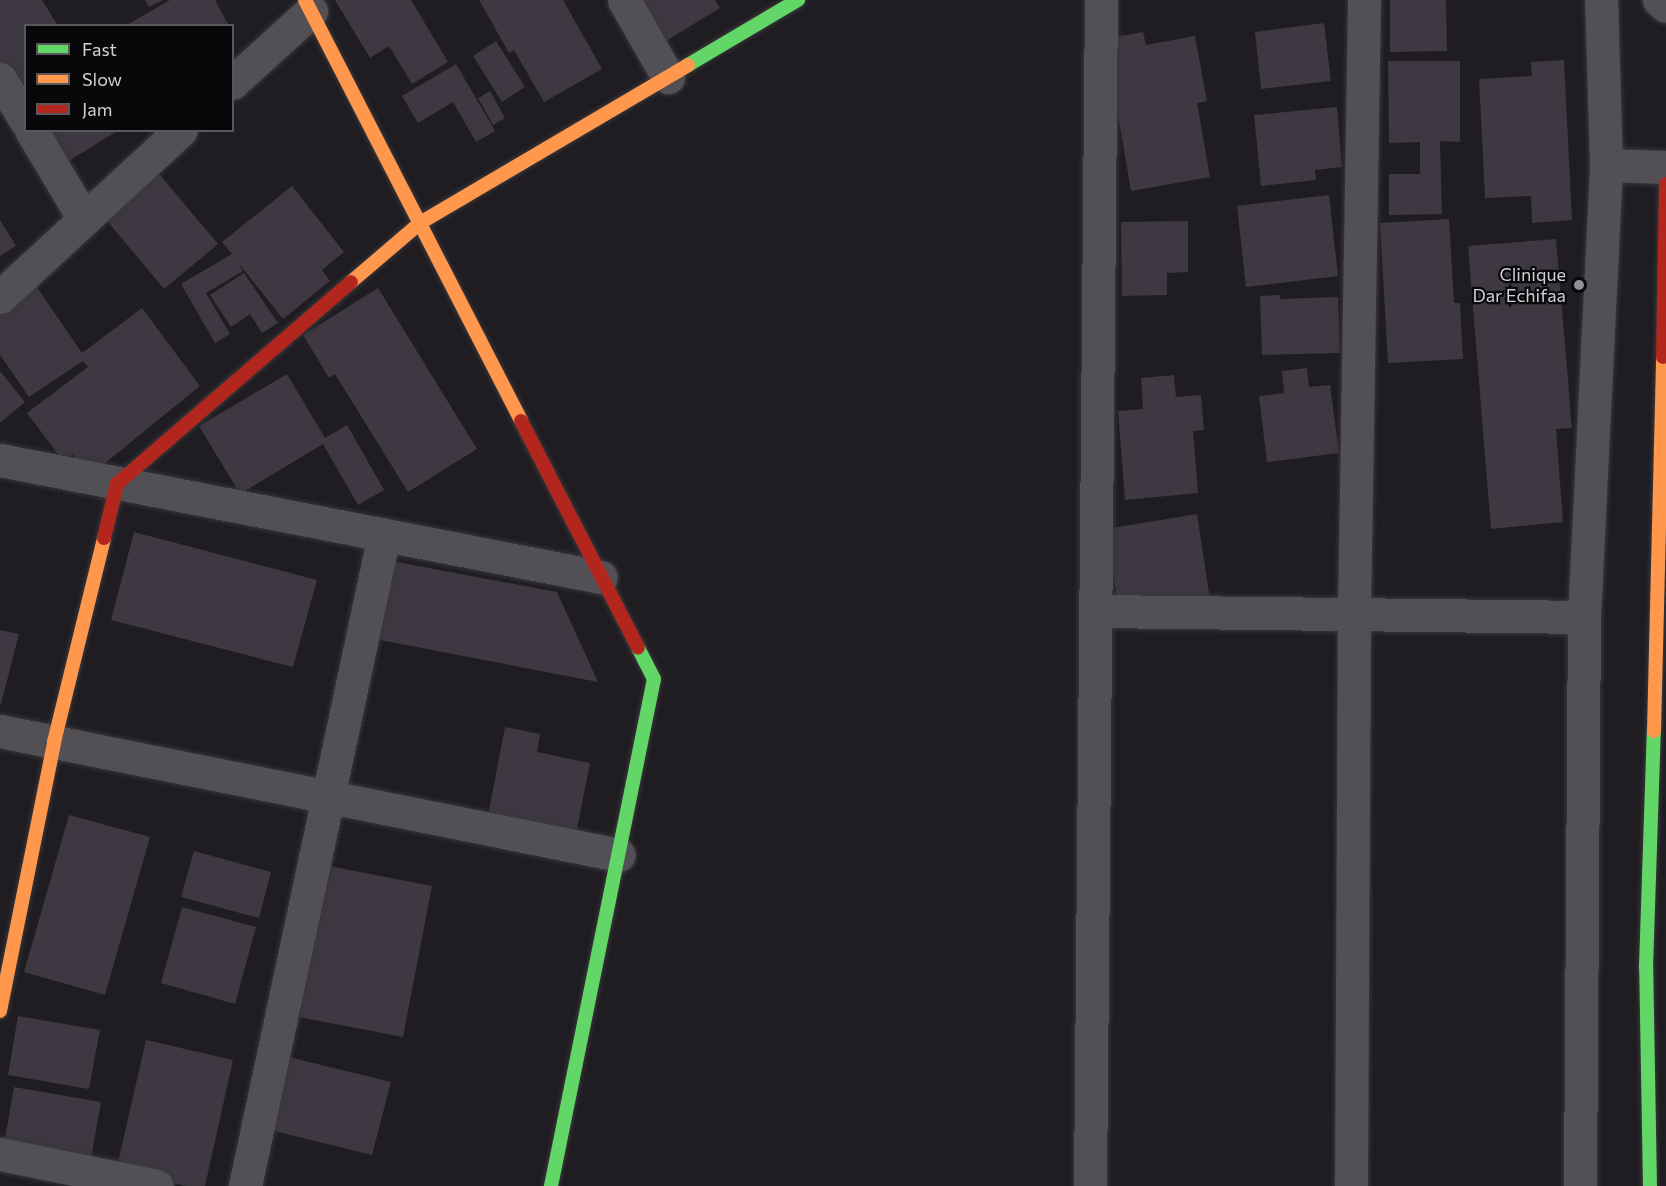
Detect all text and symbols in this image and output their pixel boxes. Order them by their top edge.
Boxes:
legend [24,24,234,132]
text: Fast [82,38,117,60]
text: Slow [82,68,122,90]
text: Jam [82,98,112,120]
place label: Clinique Dar Echifaa [1472,264,1566,306]
marker: Clinique Dar Echifaa [1570,276,1588,294]

